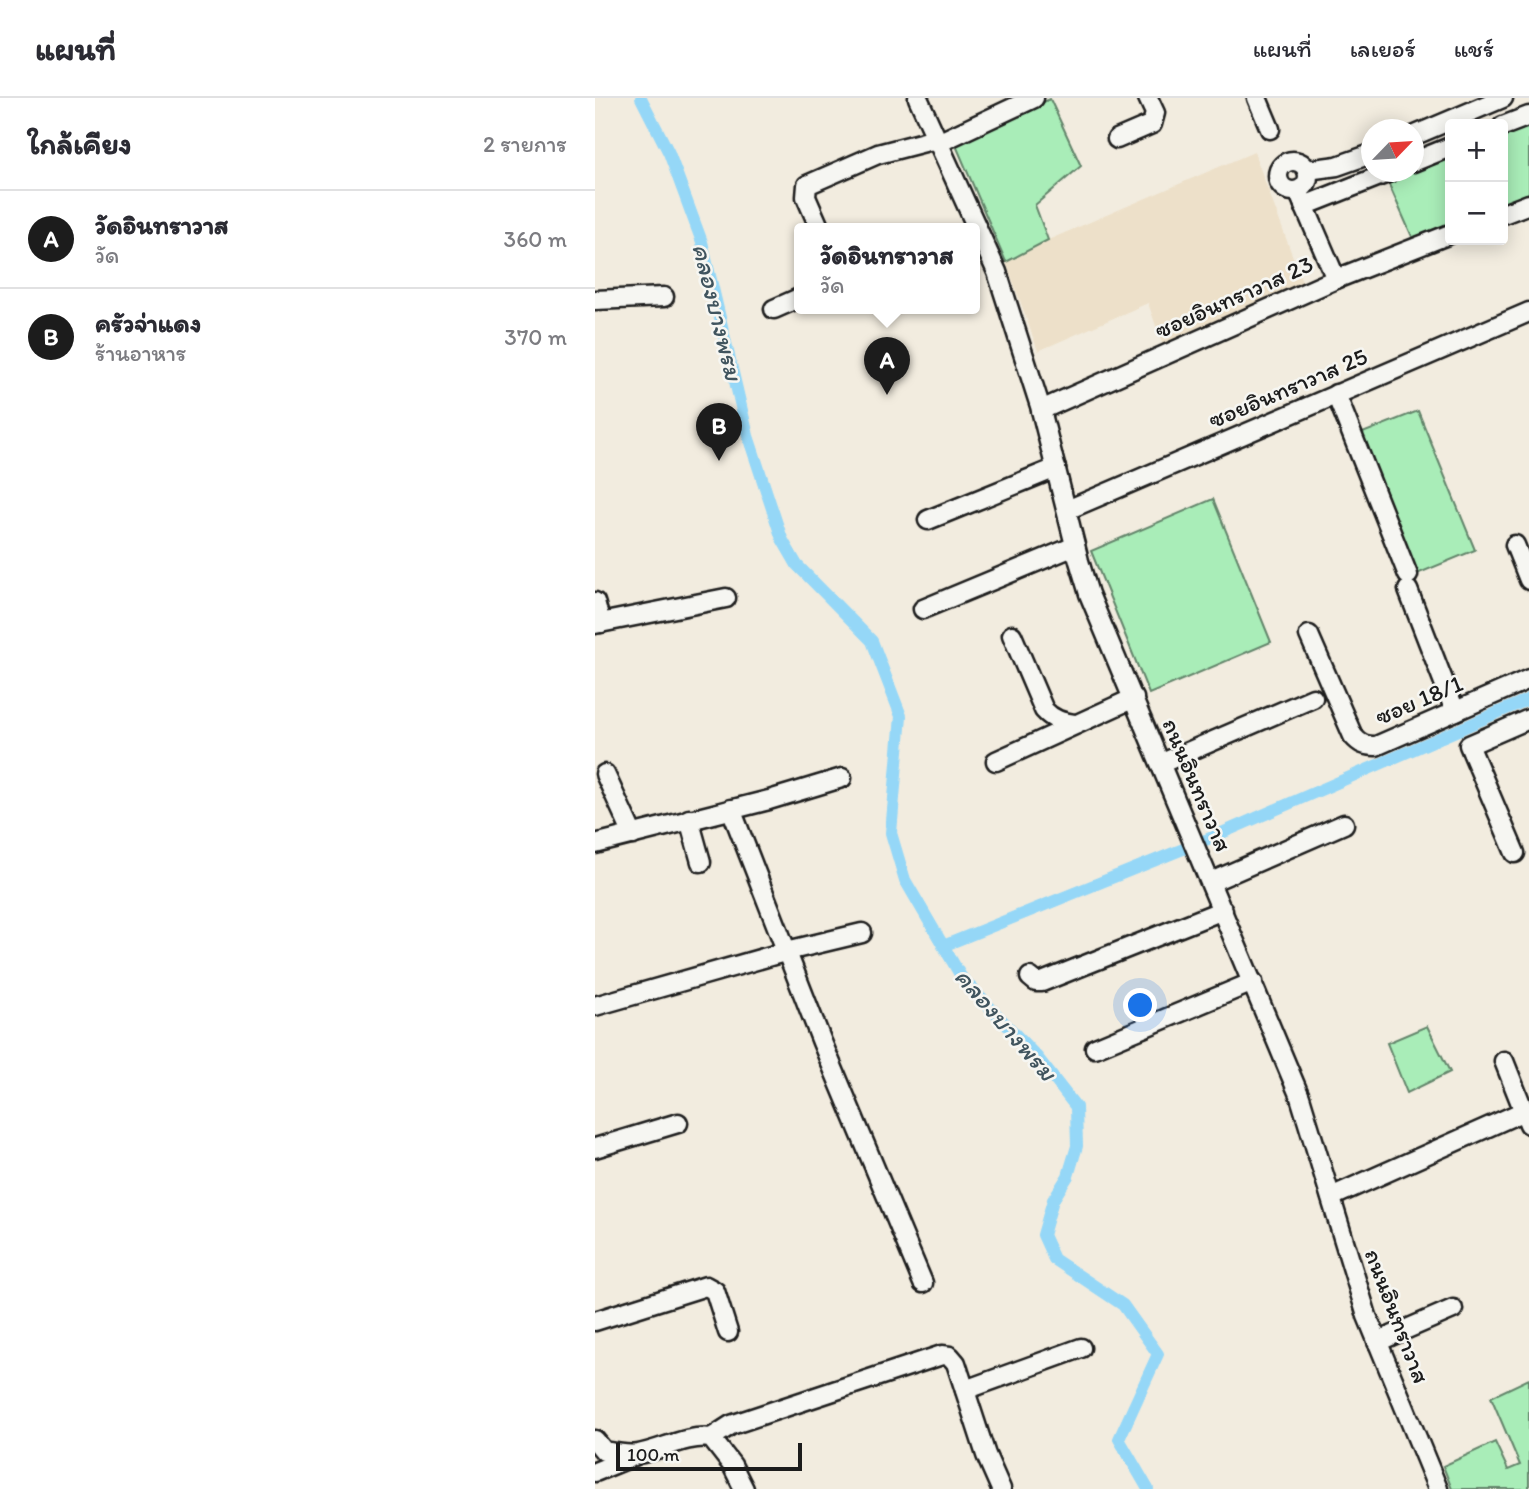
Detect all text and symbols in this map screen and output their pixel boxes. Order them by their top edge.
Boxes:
text: แผนที่ [35,29,116,68]
text: แผนที่ [1253,34,1312,63]
text: เลเยอร์ [1350,34,1416,63]
text: แชร์ [1454,34,1494,63]
north arrow [1361,119,1424,182]
map controls [1445,119,1508,245]
button: + [1445,119,1508,182]
text: ใกล้เคียง [28,125,132,162]
text: 2 รายการ [483,130,567,158]
button: − [1445,182,1508,245]
text: วัดอินทราวาส [95,209,229,241]
popup [794,223,980,314]
text: A [44,225,58,253]
text: 360 m [504,225,567,253]
text: วัดอินทราวาส [820,239,954,271]
water label: คลองบางพรม [686,240,751,386]
text: วัด [95,241,120,269]
street label: ซอยอินทราวาส 23 [1150,249,1317,344]
text: วัด [820,271,845,299]
text: ครัวจ่าแดง [95,307,201,339]
text: B [44,323,58,351]
text: 370 m [504,323,567,351]
pin: A [864,337,910,395]
text: ร้านอาหาร [95,339,187,367]
street label: ซอยอินทราวาส 25 [1204,341,1371,434]
pin: B [696,403,742,461]
street label: ซอย 18/1 [1371,668,1467,731]
street label: ถนนอินทราวาส [1156,714,1239,856]
water label: คลองบางพรม [948,961,1065,1089]
your location [1123,988,1157,1022]
street label: ถนนอินทราวาส [1359,1244,1436,1387]
scale bar [616,1440,801,1472]
text: 100 m [627,1443,679,1466]

